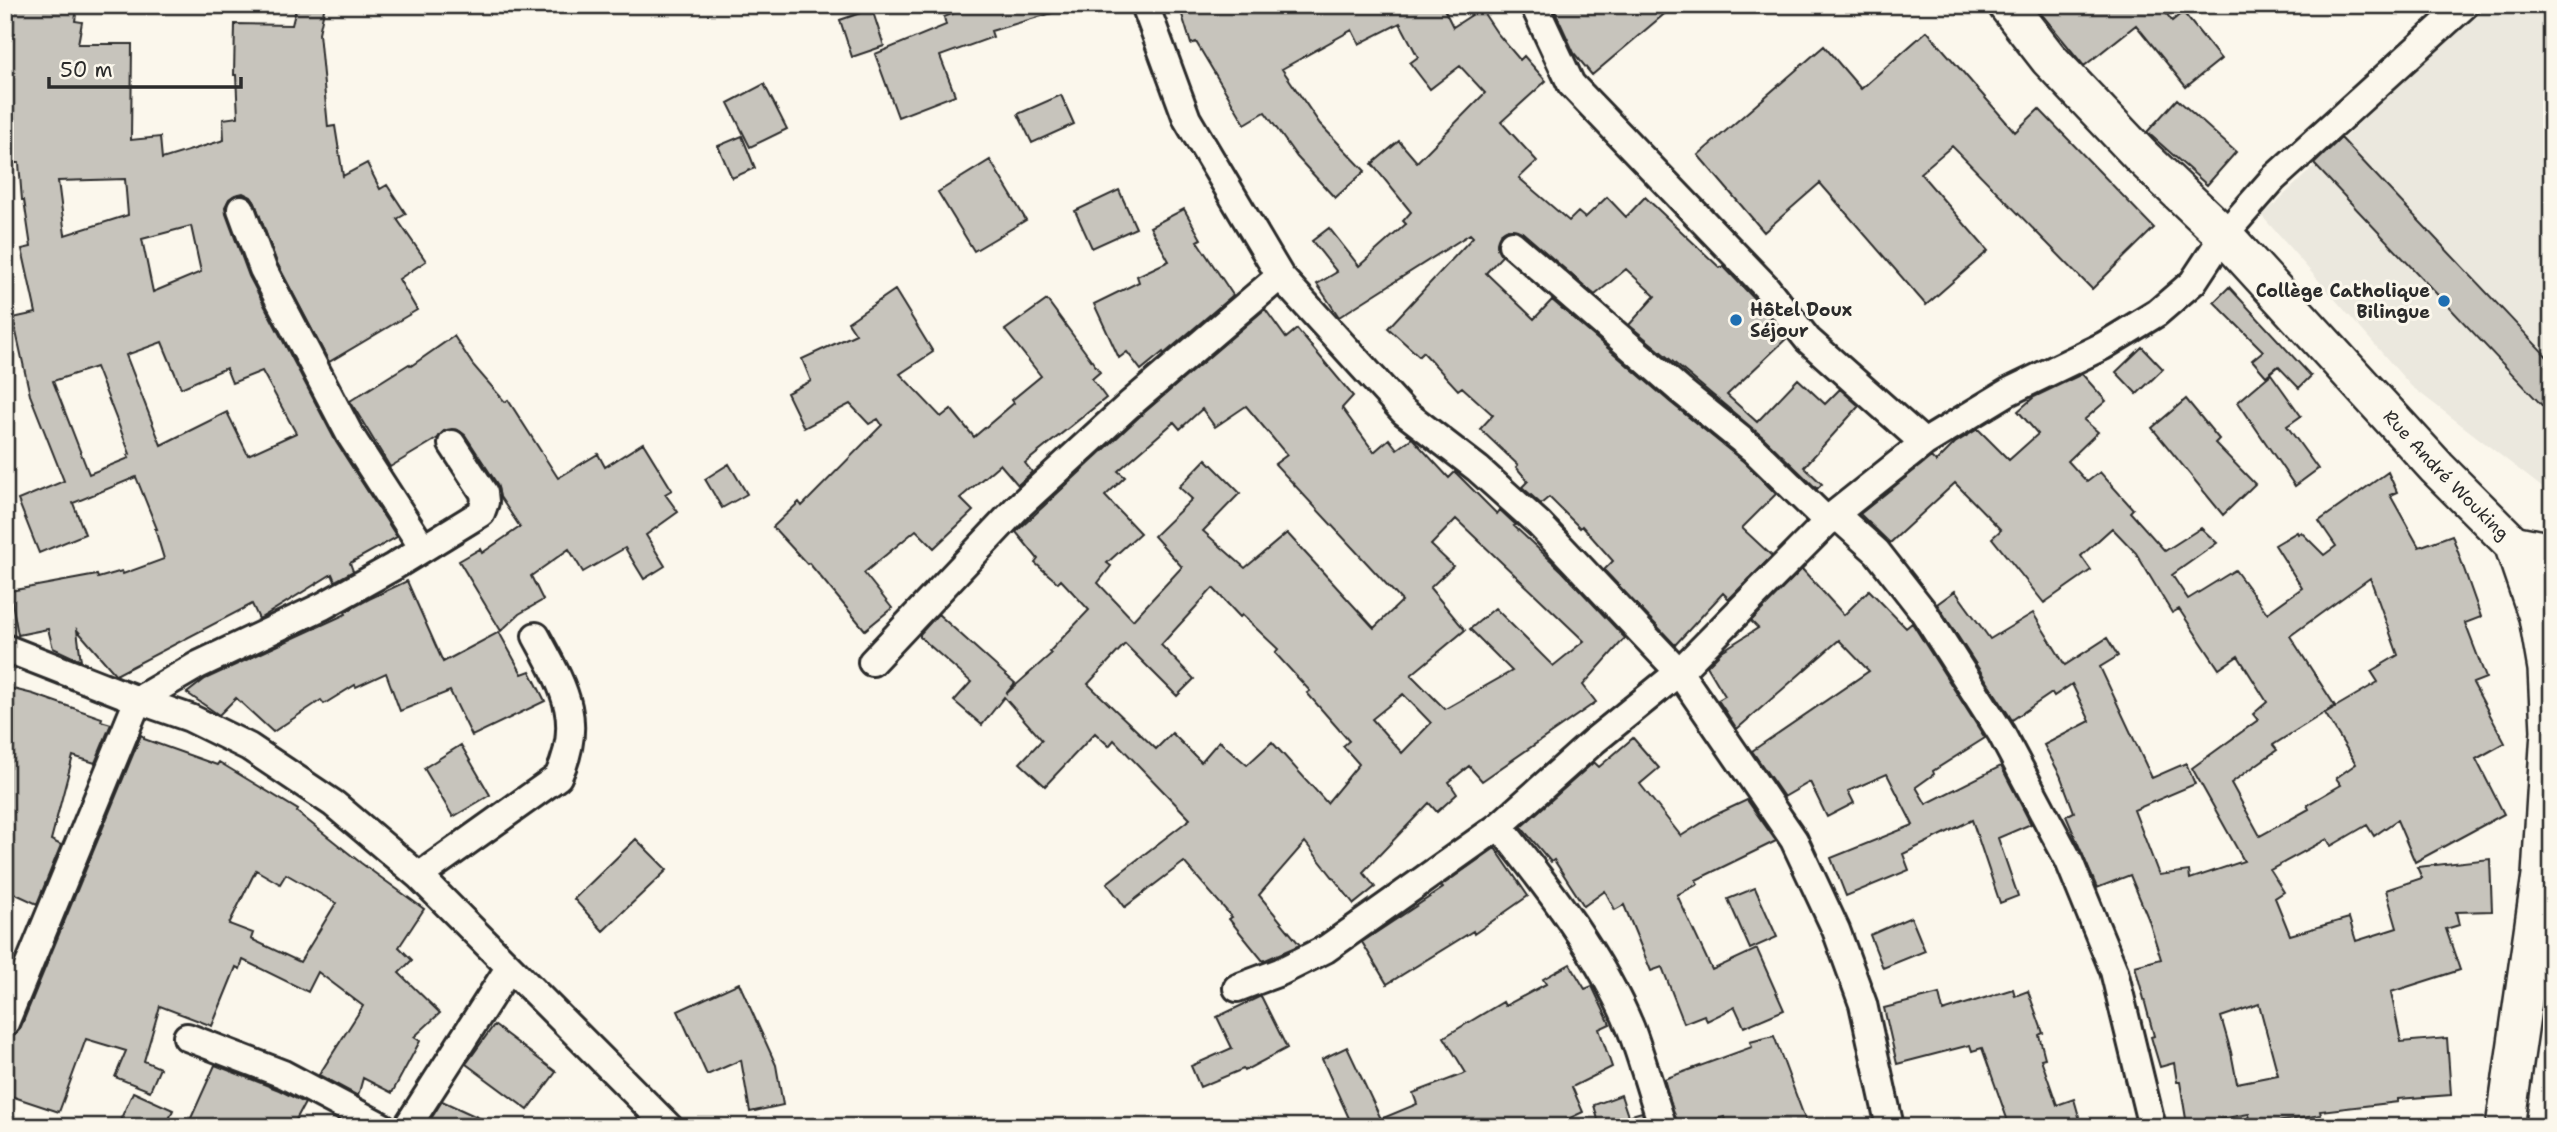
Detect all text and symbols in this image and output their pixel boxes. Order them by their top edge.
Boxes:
scale bar [49,46,242,90]
text: 50 m [60,56,113,84]
place label: Collège Catholique Bilingue [2256,279,2430,324]
marker: Collège Catholique Bilingue [2436,293,2452,309]
place label: Hôtel Doux Séjour [1750,298,1852,343]
marker: Hôtel Doux Séjour [1728,312,1744,328]
street label: Rue André Wouking [2378,405,2515,546]

